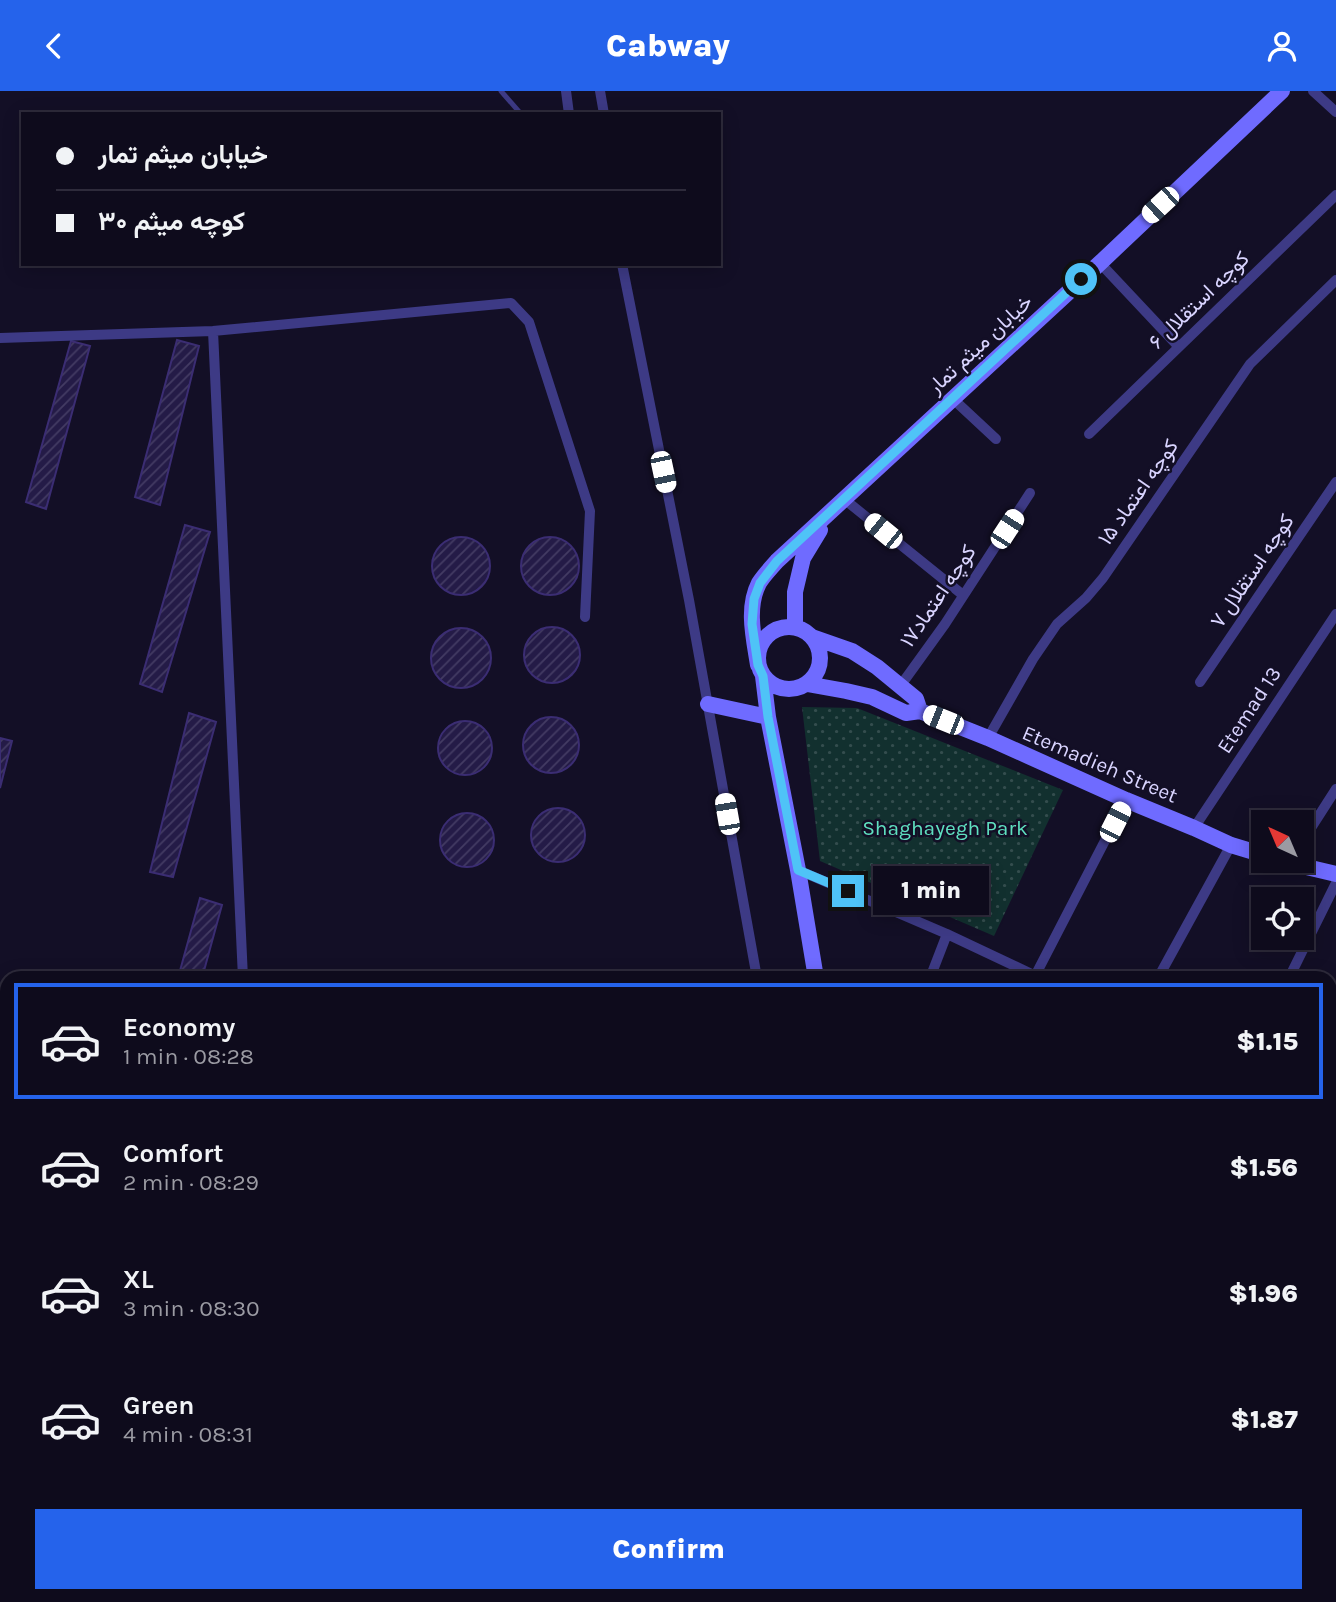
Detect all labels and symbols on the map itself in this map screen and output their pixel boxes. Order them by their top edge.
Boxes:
car [1138,183,1183,227]
street label: کوچه استقلال ۶ [1144,246,1255,355]
route start [1065,263,1097,295]
street label: خیابان میثم تمار [922,290,1039,401]
street label: کوچه اعتماد ۱۵ [1093,435,1185,550]
car [649,449,678,495]
car [987,506,1028,552]
car [861,510,906,552]
street label: کوچه استقلال ۷ [1205,510,1301,634]
street label: کوچه اعتماد۱۷ [895,540,983,653]
street label: Etemad 13 [1212,662,1286,758]
car [920,702,967,738]
street label: Etemadieh Street [1019,720,1181,808]
car [714,791,741,837]
car [1097,799,1134,845]
north arrow [1251,810,1314,873]
park label: Shaghayegh Park [862,816,1028,840]
callout: 1 min [872,867,988,915]
route end [832,875,864,907]

